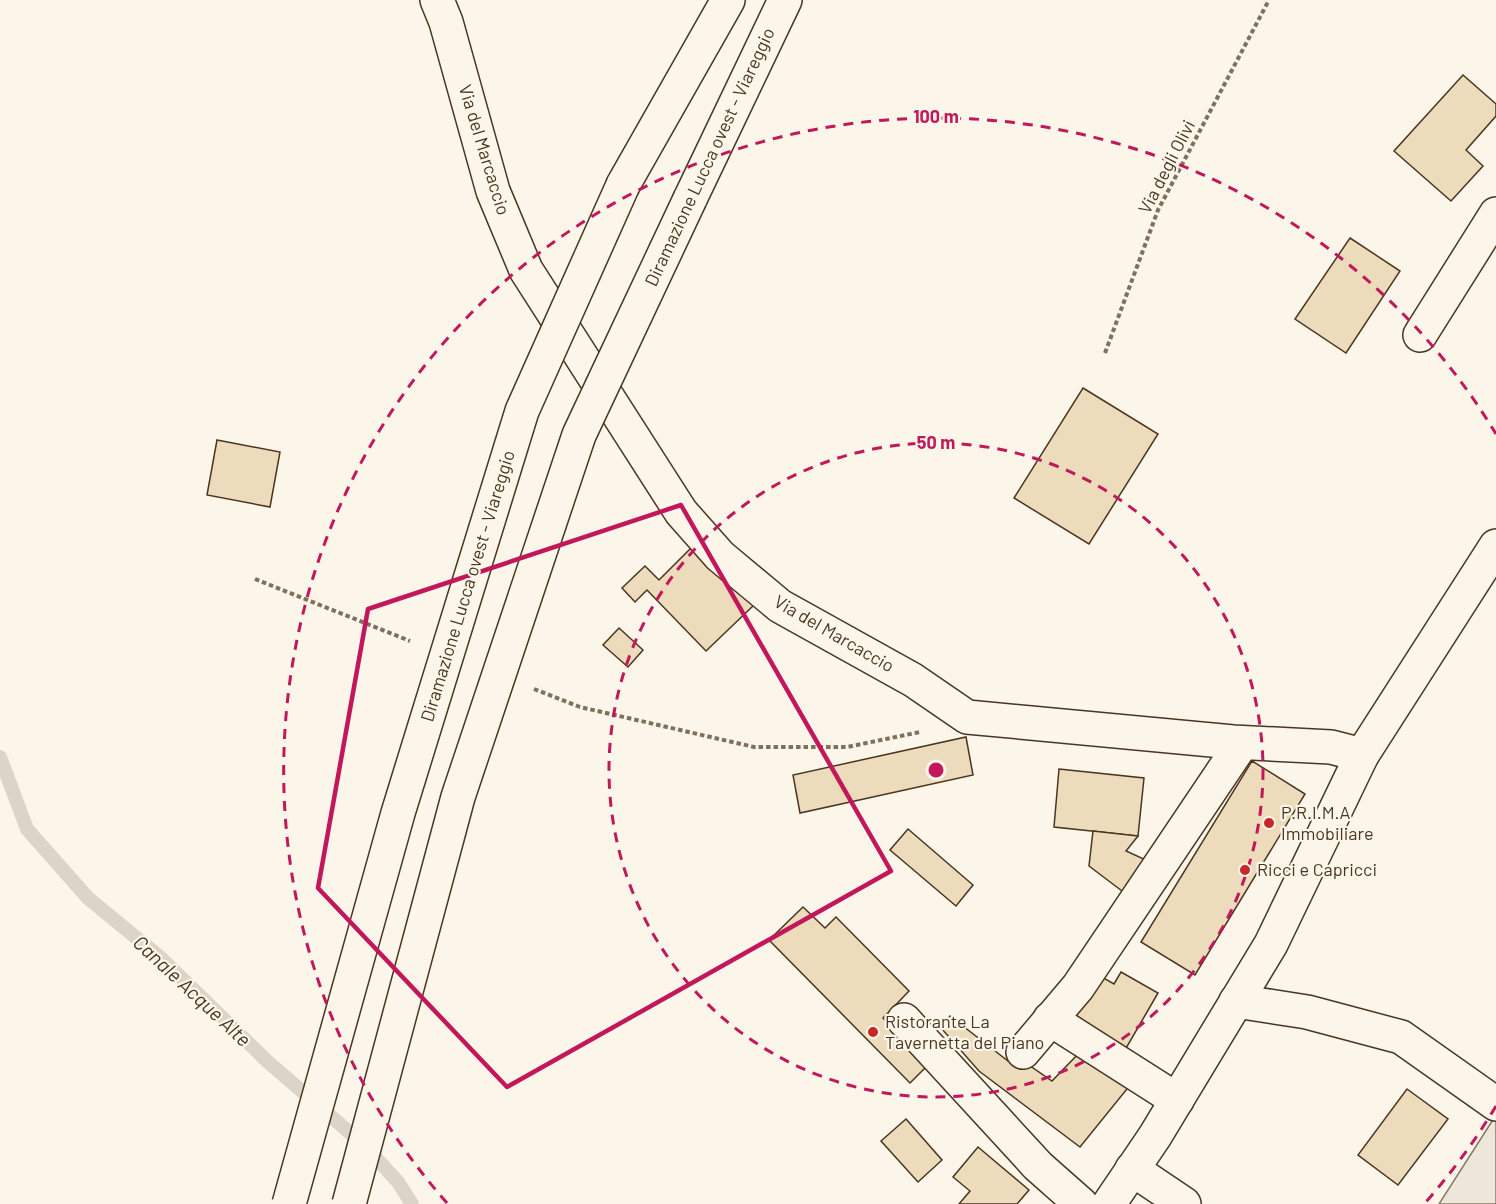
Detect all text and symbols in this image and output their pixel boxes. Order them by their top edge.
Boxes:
street label: Diramazione Lucca ovest - Viareggio [639,24,779,289]
street label: Via del Marcaccio [455,82,515,218]
text: 100 m [913,105,959,127]
street label: Via degli Olivi [1133,116,1199,217]
text: 50 m [917,431,955,453]
street label: Diramazione Lucca ovest - Viareggio [415,447,519,724]
street label: Via del Marcaccio [770,590,899,676]
centre of rings [926,760,946,780]
place label: P.R.I.M.A Immobiliare [1281,801,1374,844]
marker: P.R.I.M.A Immobiliare [1262,816,1276,830]
place label: Ricci e Capricci [1257,858,1377,880]
marker: Ricci e Capricci [1238,863,1252,877]
water label: Canale Acque Alte [129,930,257,1051]
place label: Ristorante La Tavernetta del Piano [885,1010,1044,1053]
marker: Ristorante La Tavernetta del Piano [866,1025,880,1039]

